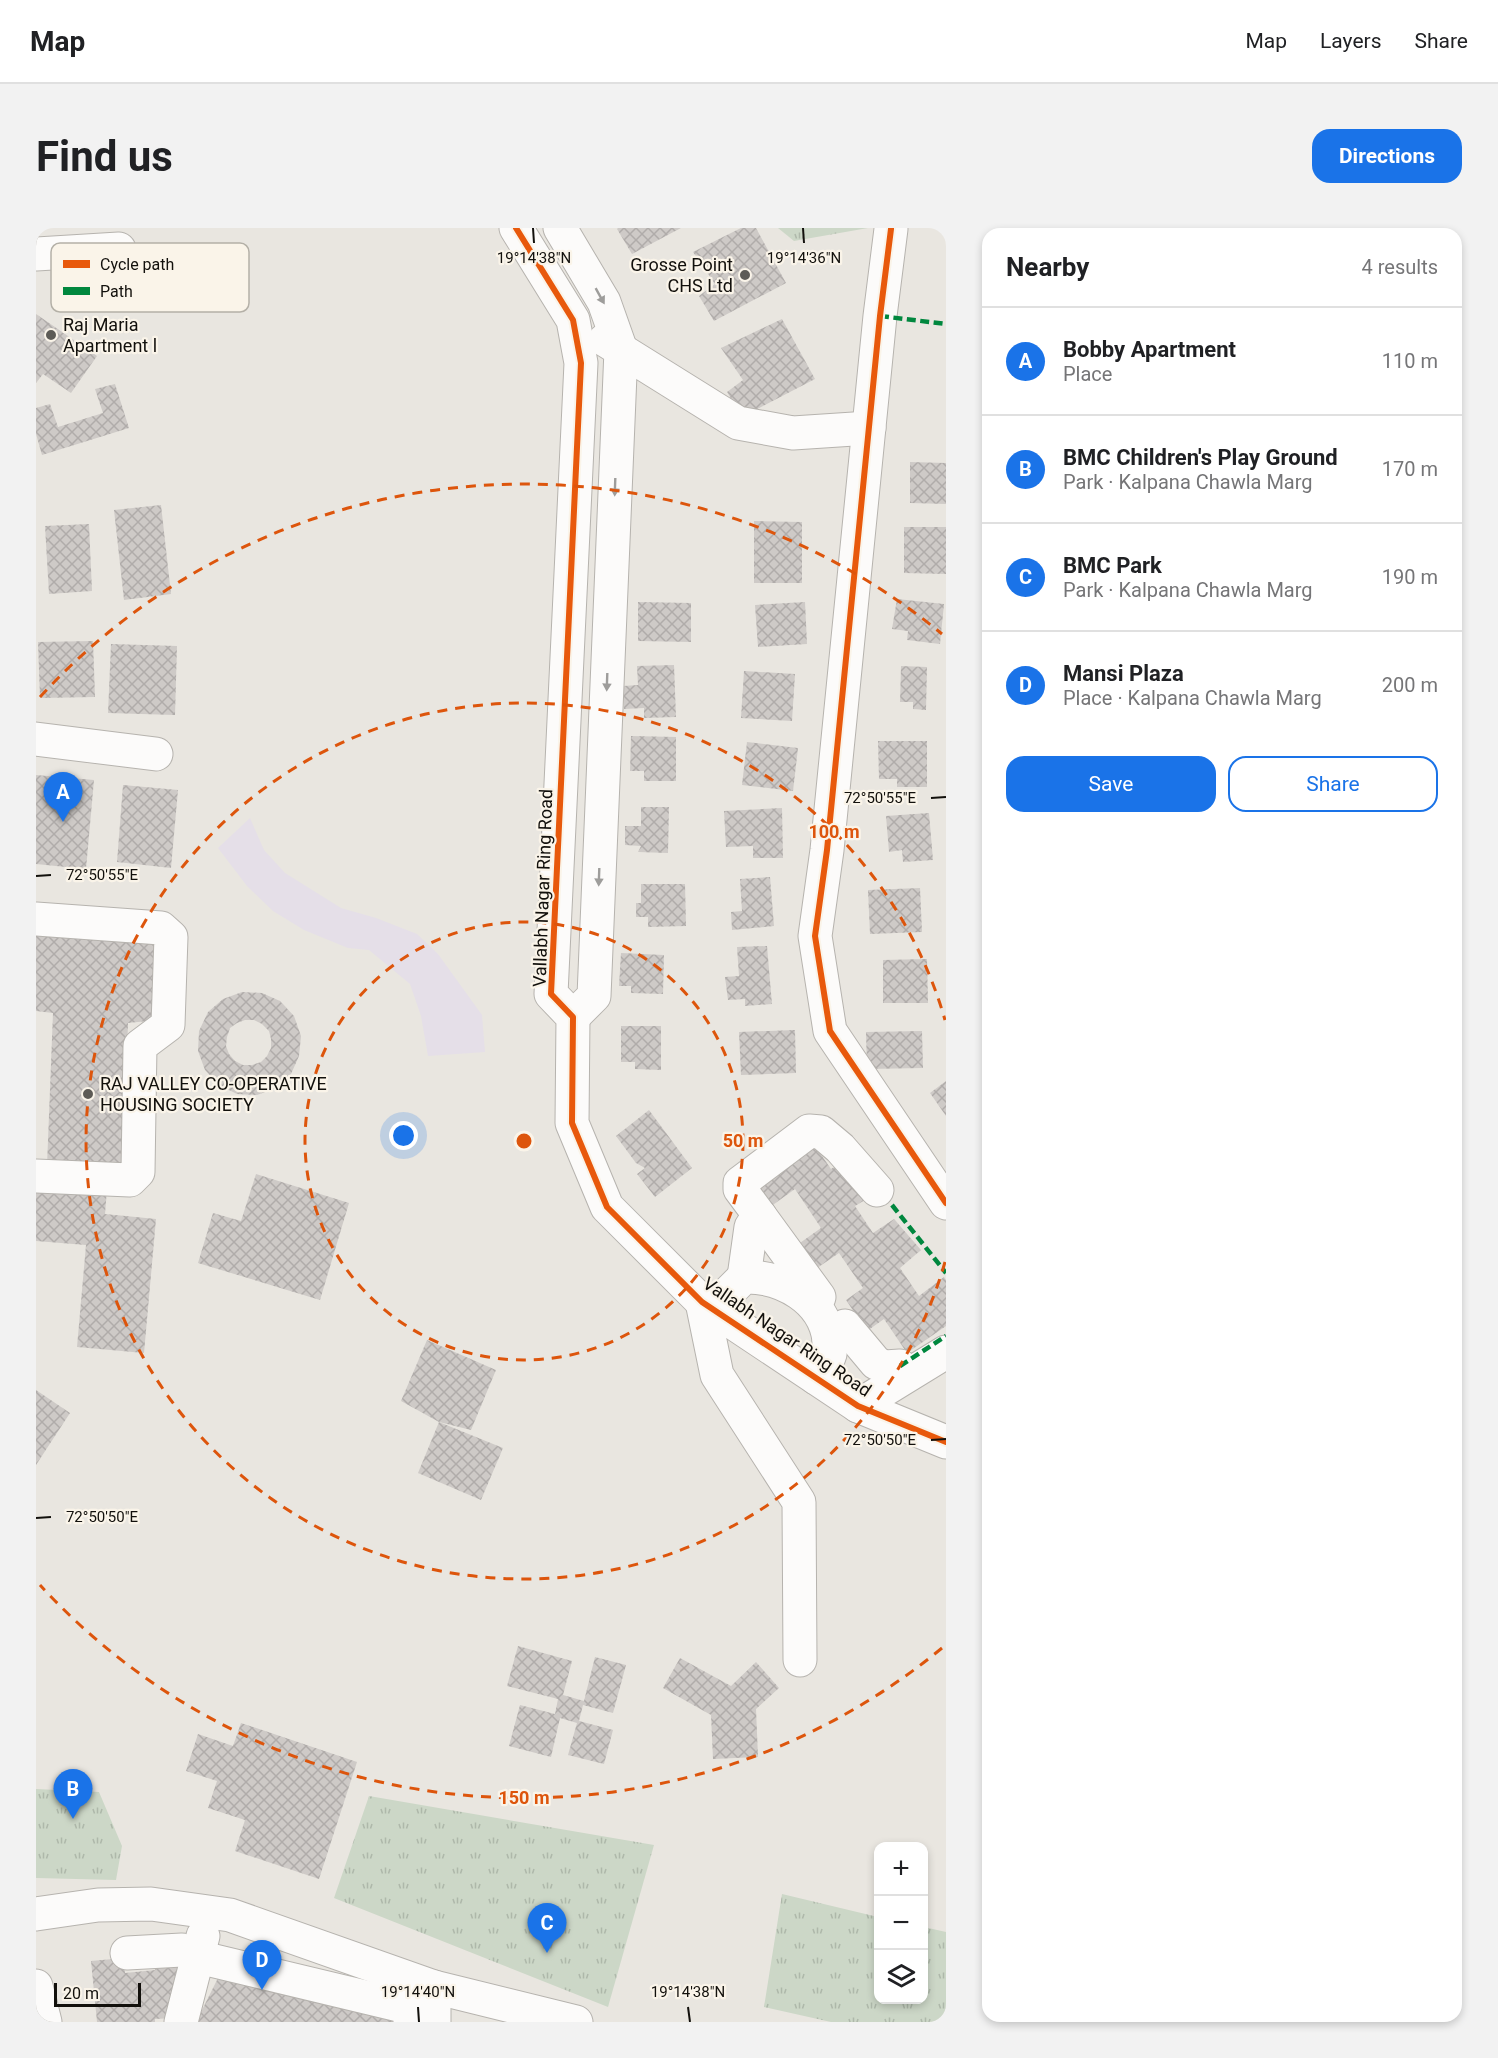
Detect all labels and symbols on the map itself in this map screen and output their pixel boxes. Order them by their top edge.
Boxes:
legend [51,243,249,312]
text: 19°14'38"N [497,249,571,267]
text: 19°14'36"N [767,249,841,267]
place label: Grosse Point CHS Ltd [630,254,733,296]
text: Cycle path [100,255,174,274]
marker: Grosse Point CHS Ltd [738,268,752,282]
text: Path [100,282,133,301]
one-way arrow [595,288,606,304]
place label: Raj Maria Apartment l [63,314,157,356]
marker: Raj Maria Apartment l [44,328,58,342]
one-way arrow [611,478,620,497]
one-way arrow [603,673,612,692]
pin: A [44,772,82,822]
street label: Vallabh Nagar Ring Road [529,789,556,987]
text: 72°50'55"E [844,789,917,807]
text: 100 m [808,821,860,842]
text: 72°50'55"E [66,866,139,884]
one-way arrow [595,867,604,886]
place label: RAJ VALLEY CO-OPERATIVE HOUSING SOCIETY [100,1073,327,1115]
marker: RAJ VALLEY CO-OPERATIVE HOUSING SOCIETY [81,1087,95,1101]
your location [389,1121,418,1150]
text: 50 m [723,1130,763,1151]
centre of rings [514,1131,534,1151]
street label: Vallabh Nagar Ring Road [699,1272,875,1401]
text: 72°50'50"E [844,1431,917,1449]
text: 72°50'50"E [66,1508,139,1526]
pin: B [54,1770,93,1819]
text: 150 m [498,1787,550,1808]
pin: C [528,1904,566,1953]
pin: D [242,1940,282,1990]
scale bar [54,1980,141,2008]
text: 19°14'40"N [381,1983,455,2001]
text: 19°14'38"N [651,1983,725,2001]

